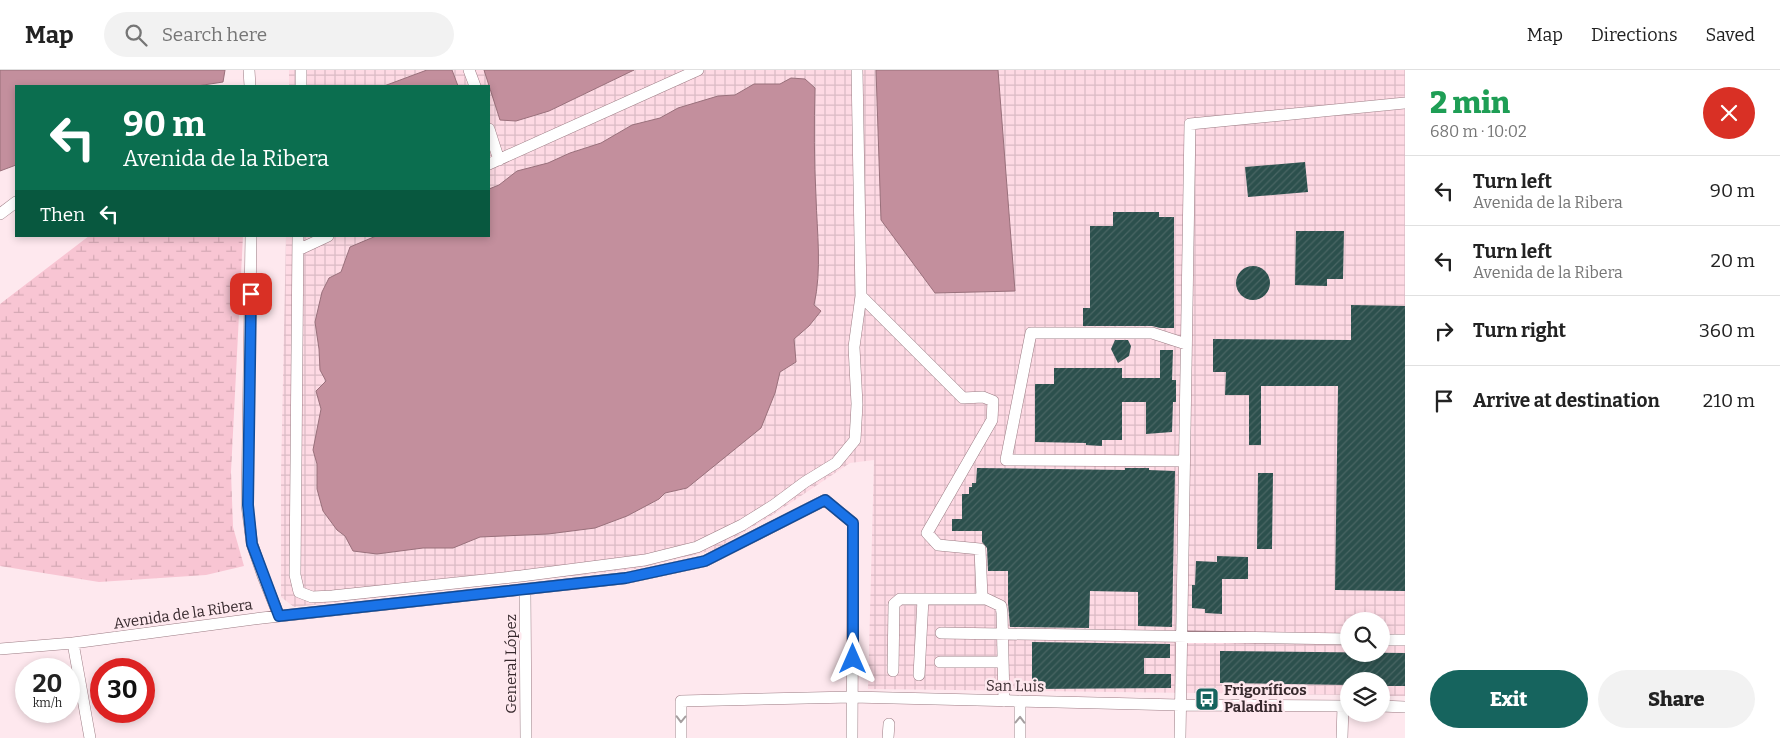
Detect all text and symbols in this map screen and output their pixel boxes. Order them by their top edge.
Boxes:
search box [104,12,454,57]
text: Map [25,21,74,49]
icon: search [122,21,150,49]
text: Search here [162,23,267,46]
text: Map [1527,24,1563,46]
text: Directions [1591,24,1678,46]
text: Saved [1706,24,1755,46]
text: 2 min [1430,85,1510,121]
button: close [1703,87,1755,139]
text: 90 m [123,103,206,145]
icon: left [40,105,105,170]
text: 680 m · 10:02 [1430,122,1527,141]
text: Avenida de la Ribera [123,145,329,172]
text: Turn left [1473,170,1552,193]
icon: left [1430,177,1458,205]
text: 90 m [1710,179,1755,202]
text: Avenida de la Ribera [1473,193,1623,212]
icon: left [95,200,123,228]
text: Then [40,203,85,226]
text: Turn left [1473,240,1552,263]
icon: left [1430,247,1458,275]
text: 20 m [1711,249,1755,272]
text: Avenida de la Ribera [1473,263,1623,282]
pin [230,273,272,315]
icon: arrive [237,280,265,308]
icon: right [1430,317,1458,345]
text: Turn right [1473,319,1566,342]
text: 360 m [1699,319,1755,342]
icon: arrive [1430,387,1458,415]
text: Arrive at destination [1473,389,1660,412]
text: 210 m [1703,389,1755,412]
street label: Avenida de la Ribera [112,595,254,633]
map controls [1340,612,1390,722]
button: search [1340,612,1390,662]
street label: General López [502,614,520,714]
position arrow [826,632,878,684]
speed limit sign: 30 [90,658,155,723]
text: 20 [33,669,62,699]
button: Exit [1430,670,1588,728]
button: Share [1598,670,1755,728]
button: layers [1340,672,1390,722]
street label: San Luis [986,676,1044,696]
place label: Frigoríficos Paladini [1224,681,1307,716]
bus stop icon: Frigoríficos Paladini [1194,686,1220,712]
text: km/h [33,696,62,710]
one-way arrow [1015,715,1025,723]
one-way arrow [676,716,686,724]

